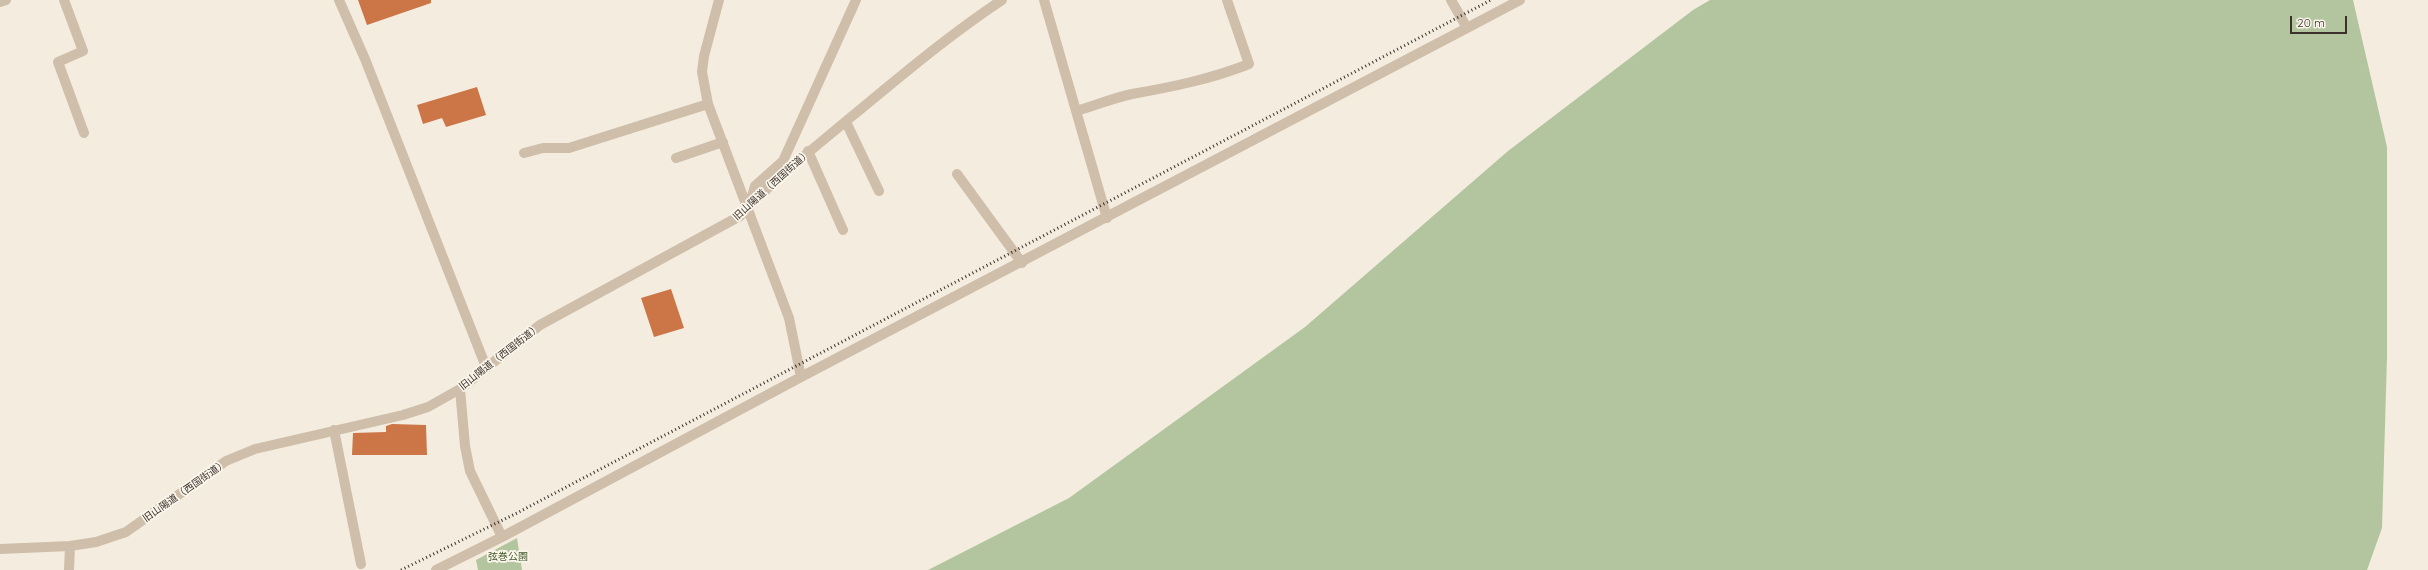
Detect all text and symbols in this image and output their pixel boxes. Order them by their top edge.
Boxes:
scale bar [2292,8,2349,34]
text: 20 m [2297,15,2325,30]
street label: 旧山陽道（西国街道） [731,147,813,223]
street label: 旧山陽道（西国街道） [457,321,543,393]
street label: 旧山陽道（西国街道） [141,457,229,525]
park label: 弦巻公園 [488,551,528,563]

